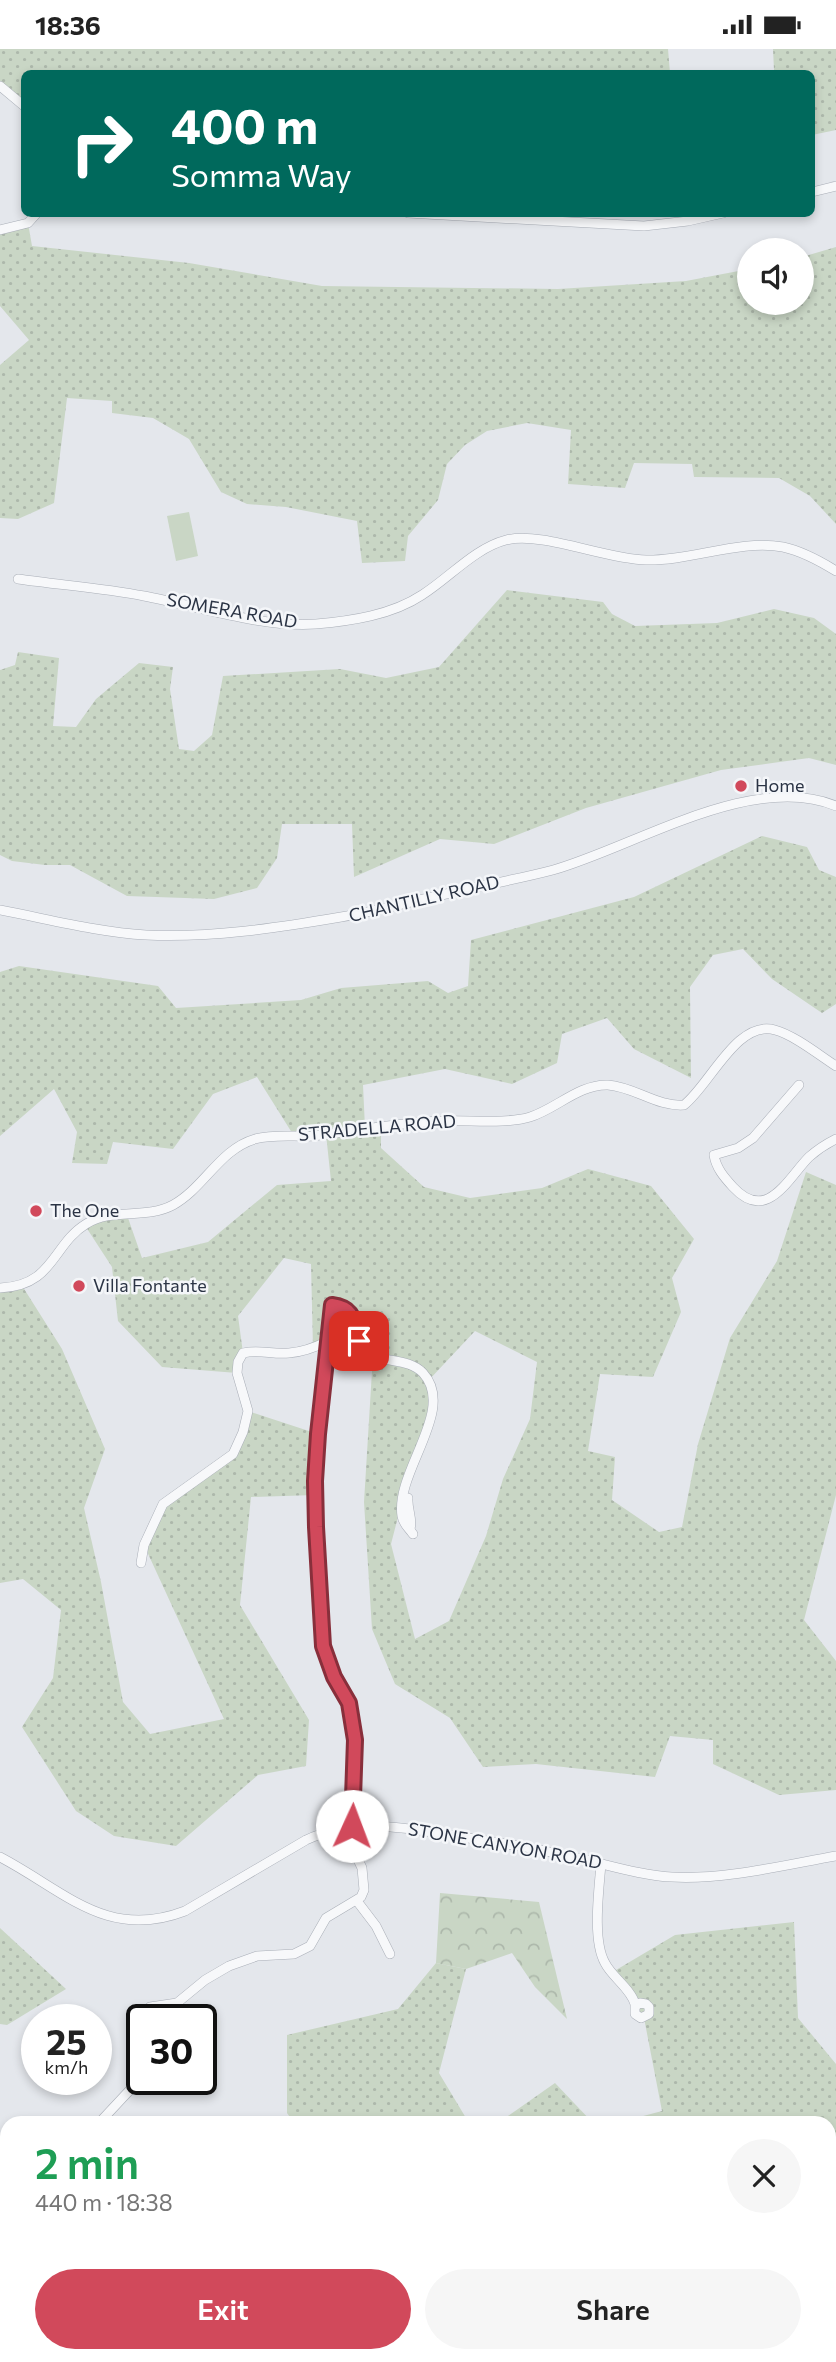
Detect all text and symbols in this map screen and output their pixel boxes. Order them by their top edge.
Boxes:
text: 18:36 [35,9,101,40]
text: 400 m [171,94,318,154]
icon: right [56,98,147,189]
text: Somma Way [171,154,351,194]
map controls [737,238,814,315]
button: sound [737,238,814,315]
street label: SOMERA ROAD [165,588,299,632]
place label: Home [755,774,804,796]
marker: Home [733,778,749,794]
street label: CHANTILLY ROAD [346,870,501,926]
street label: STRADELLA ROAD [297,1109,457,1145]
place label: The One [50,1199,119,1221]
marker: The One [28,1203,44,1219]
place label: Villa Fontante [93,1274,207,1296]
marker: Villa Fontante [71,1278,87,1294]
pin [329,1311,389,1371]
icon: arrive [340,1322,378,1360]
position arrow [315,1789,389,1863]
street label: STONE CANYON ROAD [407,1817,604,1873]
speed limit sign: 30 [126,2004,217,2095]
text: 25 [46,2019,87,2062]
text: km/h [45,2056,88,2078]
text: 2 min [35,2136,139,2188]
button: close [727,2139,801,2213]
text: 440 m · 18:38 [35,2188,173,2216]
button: Exit [35,2269,411,2349]
button: Share [425,2269,801,2349]

